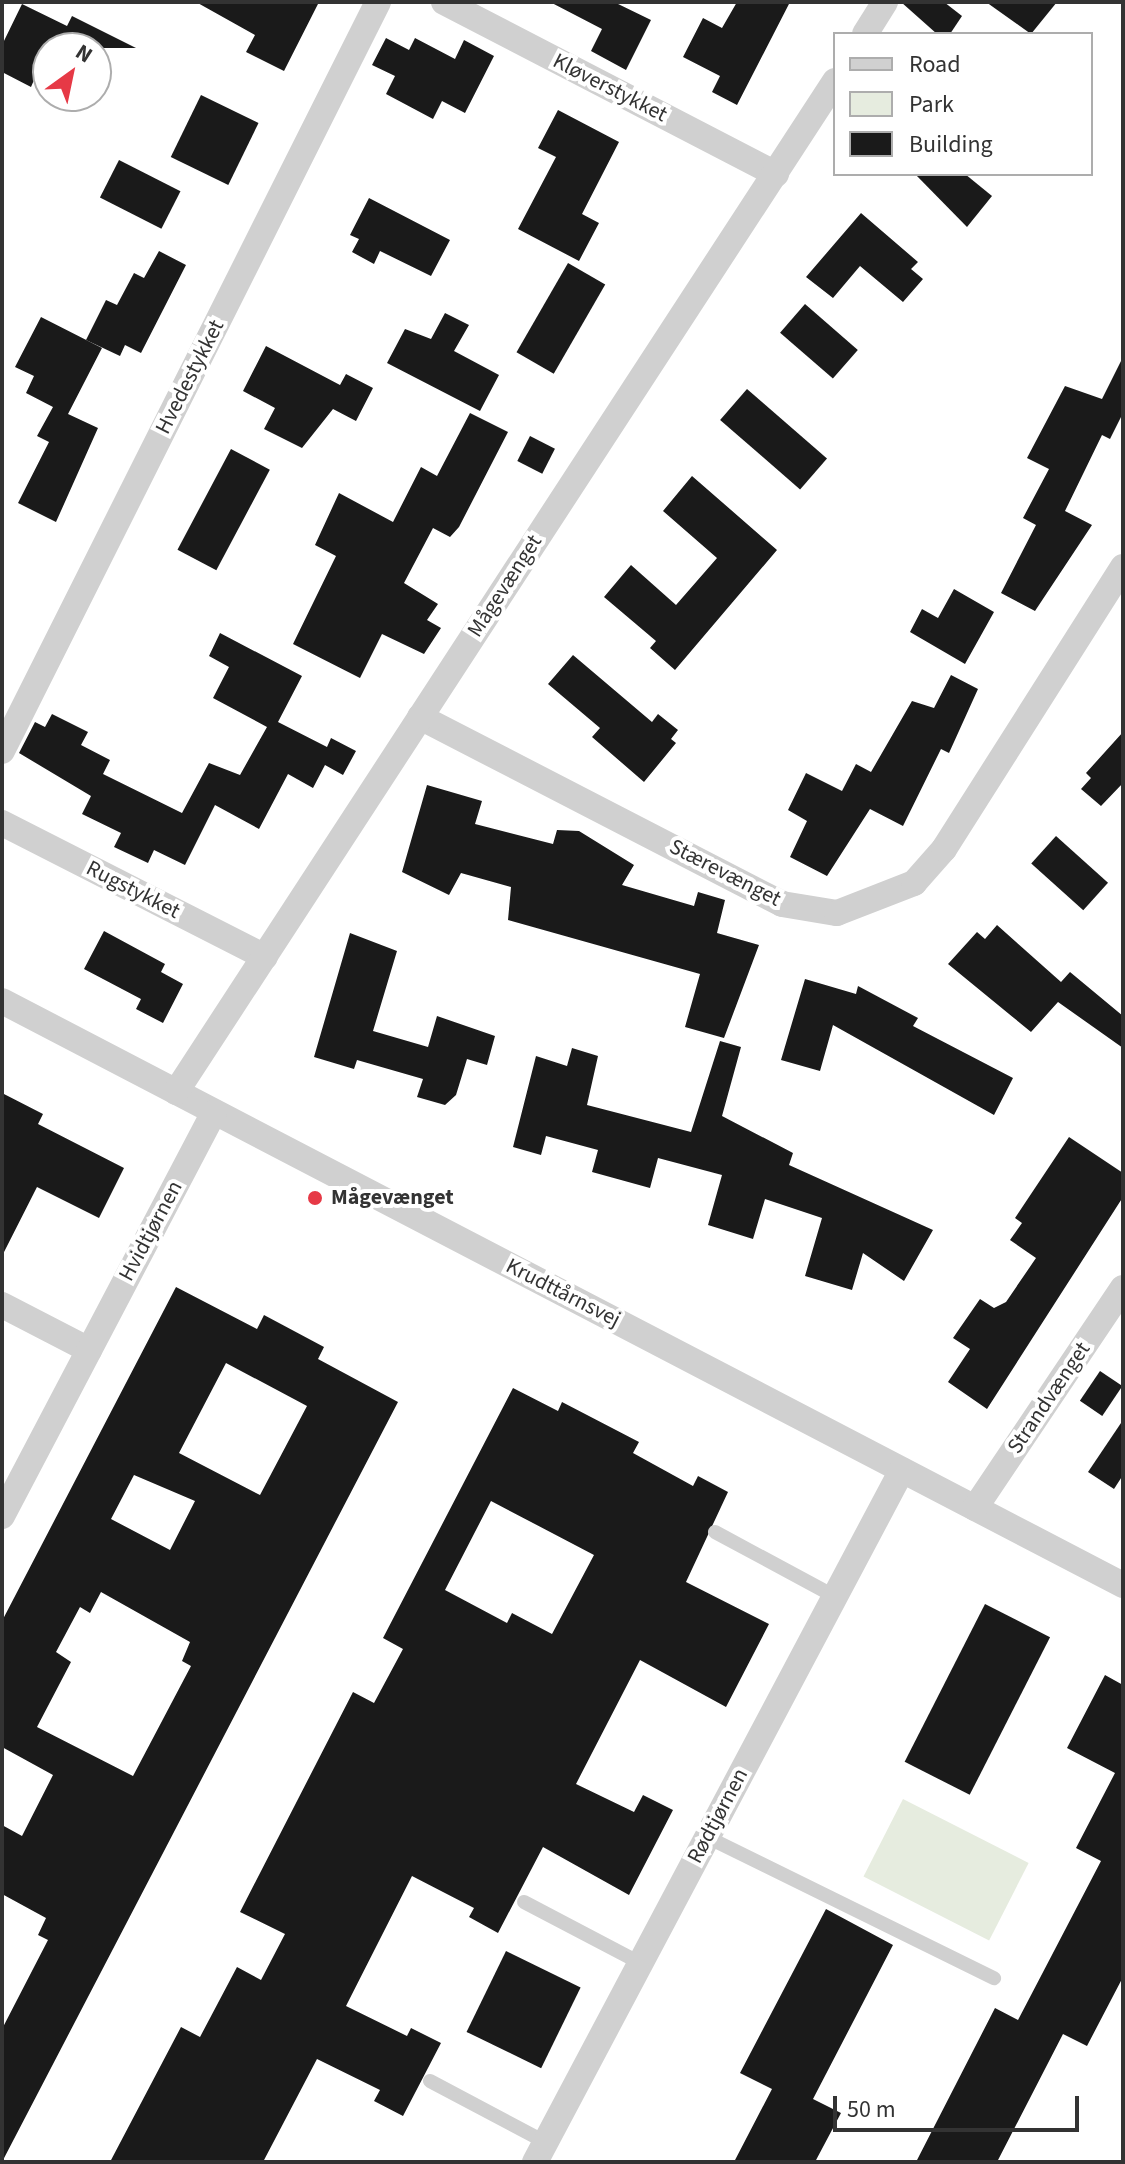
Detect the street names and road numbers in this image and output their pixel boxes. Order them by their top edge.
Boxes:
street label: Kløverstykket [548,48,672,128]
street label: Hvedestykket [150,316,230,438]
street label: Mågevænget [462,530,548,642]
street label: Stærevænget [665,834,785,912]
street label: Rugstykket [82,855,184,925]
street label: Hvidtjørnen [114,1176,188,1286]
street label: Krudttårnsvej [501,1253,625,1333]
street label: Strandvænget [1002,1337,1096,1459]
street label: Rødtjørnen [682,1764,754,1868]

